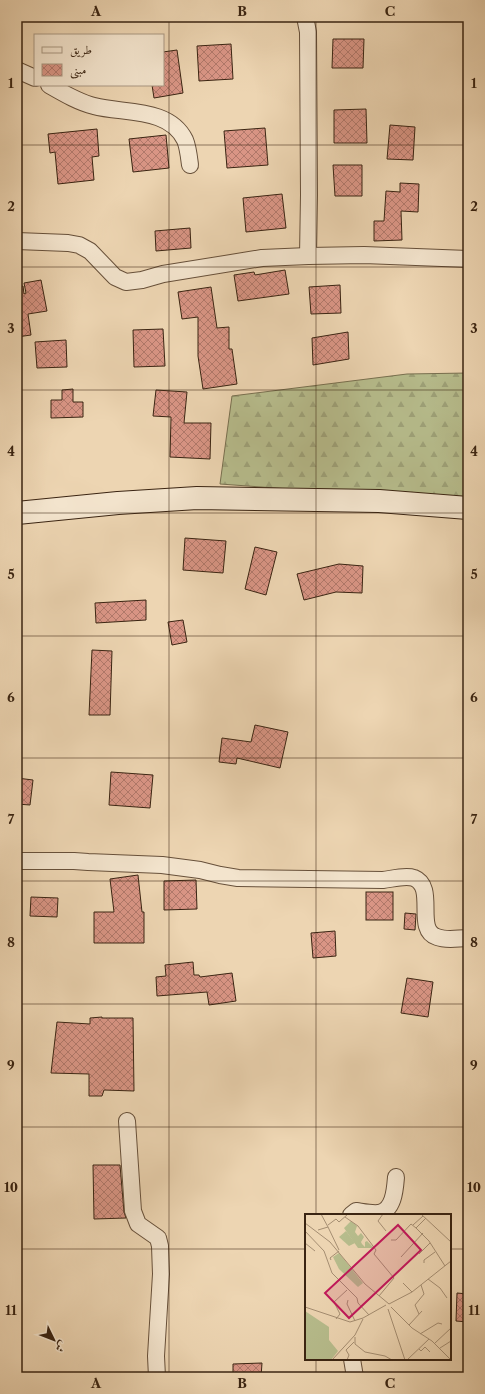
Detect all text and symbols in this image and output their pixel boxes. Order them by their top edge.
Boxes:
text: A [90,3,102,19]
text: B [237,3,247,19]
text: C [385,3,395,19]
legend [34,34,164,86]
text: طريق [70,42,92,58]
text: مبنى [70,62,86,79]
text: 1 [8,75,14,91]
text: 1 [471,75,477,91]
text: 2 [7,198,15,214]
text: 2 [470,198,478,214]
text: 3 [7,320,15,336]
text: 3 [470,320,478,336]
text: 4 [7,443,15,459]
text: 4 [470,443,478,459]
text: 5 [7,566,15,582]
text: 5 [470,566,478,582]
text: 6 [7,689,15,705]
text: 6 [470,689,478,705]
text: 7 [8,811,15,827]
text: 7 [471,811,478,827]
text: 8 [7,934,15,950]
text: 8 [470,934,478,950]
text: 9 [7,1057,15,1073]
text: 9 [470,1057,478,1073]
text: 10 [4,1179,18,1195]
text: 10 [467,1179,481,1195]
inset map [305,1214,451,1360]
text: 11 [5,1302,17,1318]
text: 11 [468,1302,480,1318]
north arrow [34,1320,74,1360]
text: ش [52,1338,70,1356]
text: A [90,1375,102,1391]
text: B [237,1375,247,1391]
text: C [385,1375,395,1391]

